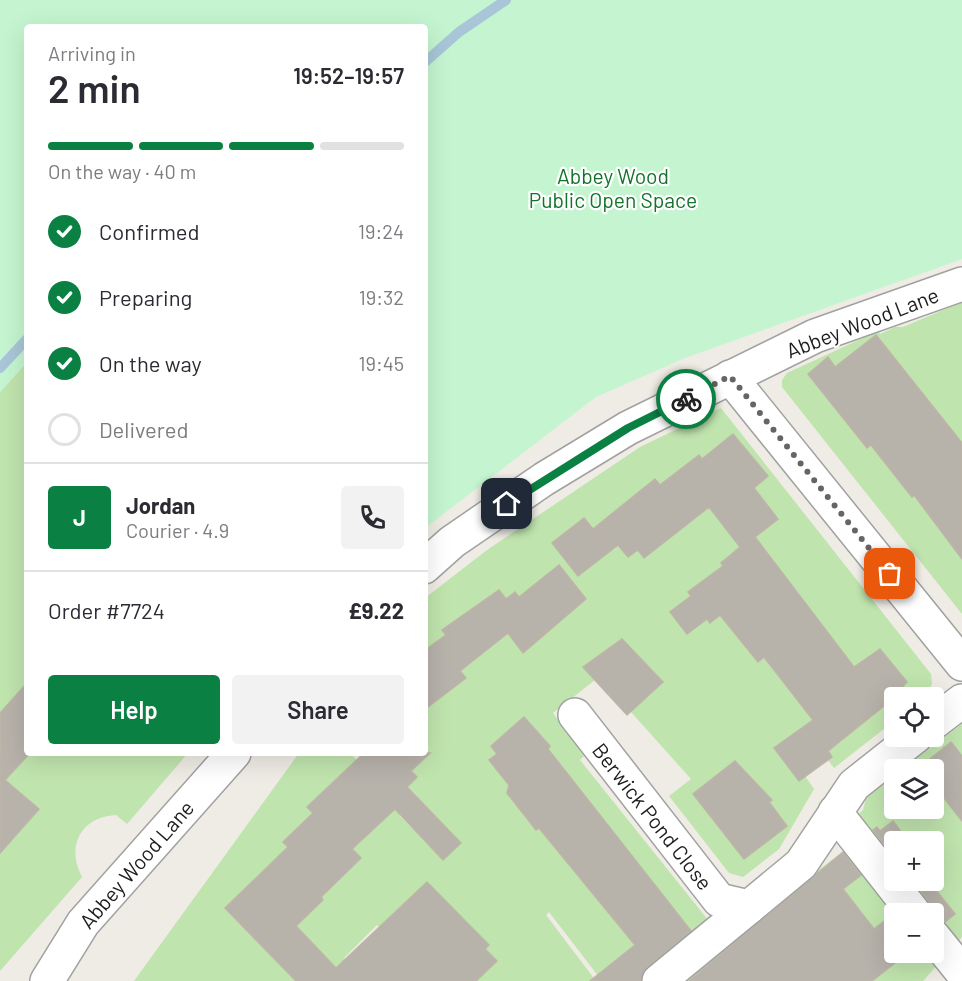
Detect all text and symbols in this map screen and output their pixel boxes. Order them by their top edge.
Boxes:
text: Arriving in [48,41,136,65]
text: 19:52–19:57 [293,62,404,88]
text: 2 min [48,64,141,111]
text: On the way · 40 m [48,159,196,183]
park label: Abbey Wood Public Open Space [529,163,697,212]
icon: check [48,215,81,248]
text: Confirmed [99,218,199,244]
text: 19:24 [358,219,404,243]
icon: check [48,281,81,314]
street label: Abbey Wood Lane [782,281,942,363]
text: Preparing [99,284,192,310]
text: 19:32 [359,285,404,309]
icon: check [48,347,81,380]
text: On the way [99,350,202,376]
text: 19:45 [359,351,404,375]
courier [656,369,716,429]
icon: bike [670,383,703,416]
text: Delivered [99,416,188,442]
pin [481,478,532,529]
button: phone [341,486,404,549]
icon: home [490,487,523,520]
text: Jordan [126,492,195,518]
text: J [73,504,86,530]
text: Courier · 4.9 [126,518,229,542]
pin [864,548,915,599]
icon: bag [873,557,906,590]
text: Order #7724 [48,597,165,623]
text: £9.22 [348,597,404,623]
button: Help [48,675,220,744]
button: Share [232,675,404,744]
map controls [884,687,944,963]
button: locate [884,687,944,747]
street label: Berwick Pond Close [588,738,718,894]
button: layers [884,759,944,819]
street label: Abbey Wood Lane [74,795,198,933]
button: + [884,831,944,891]
button: − [884,903,944,963]

